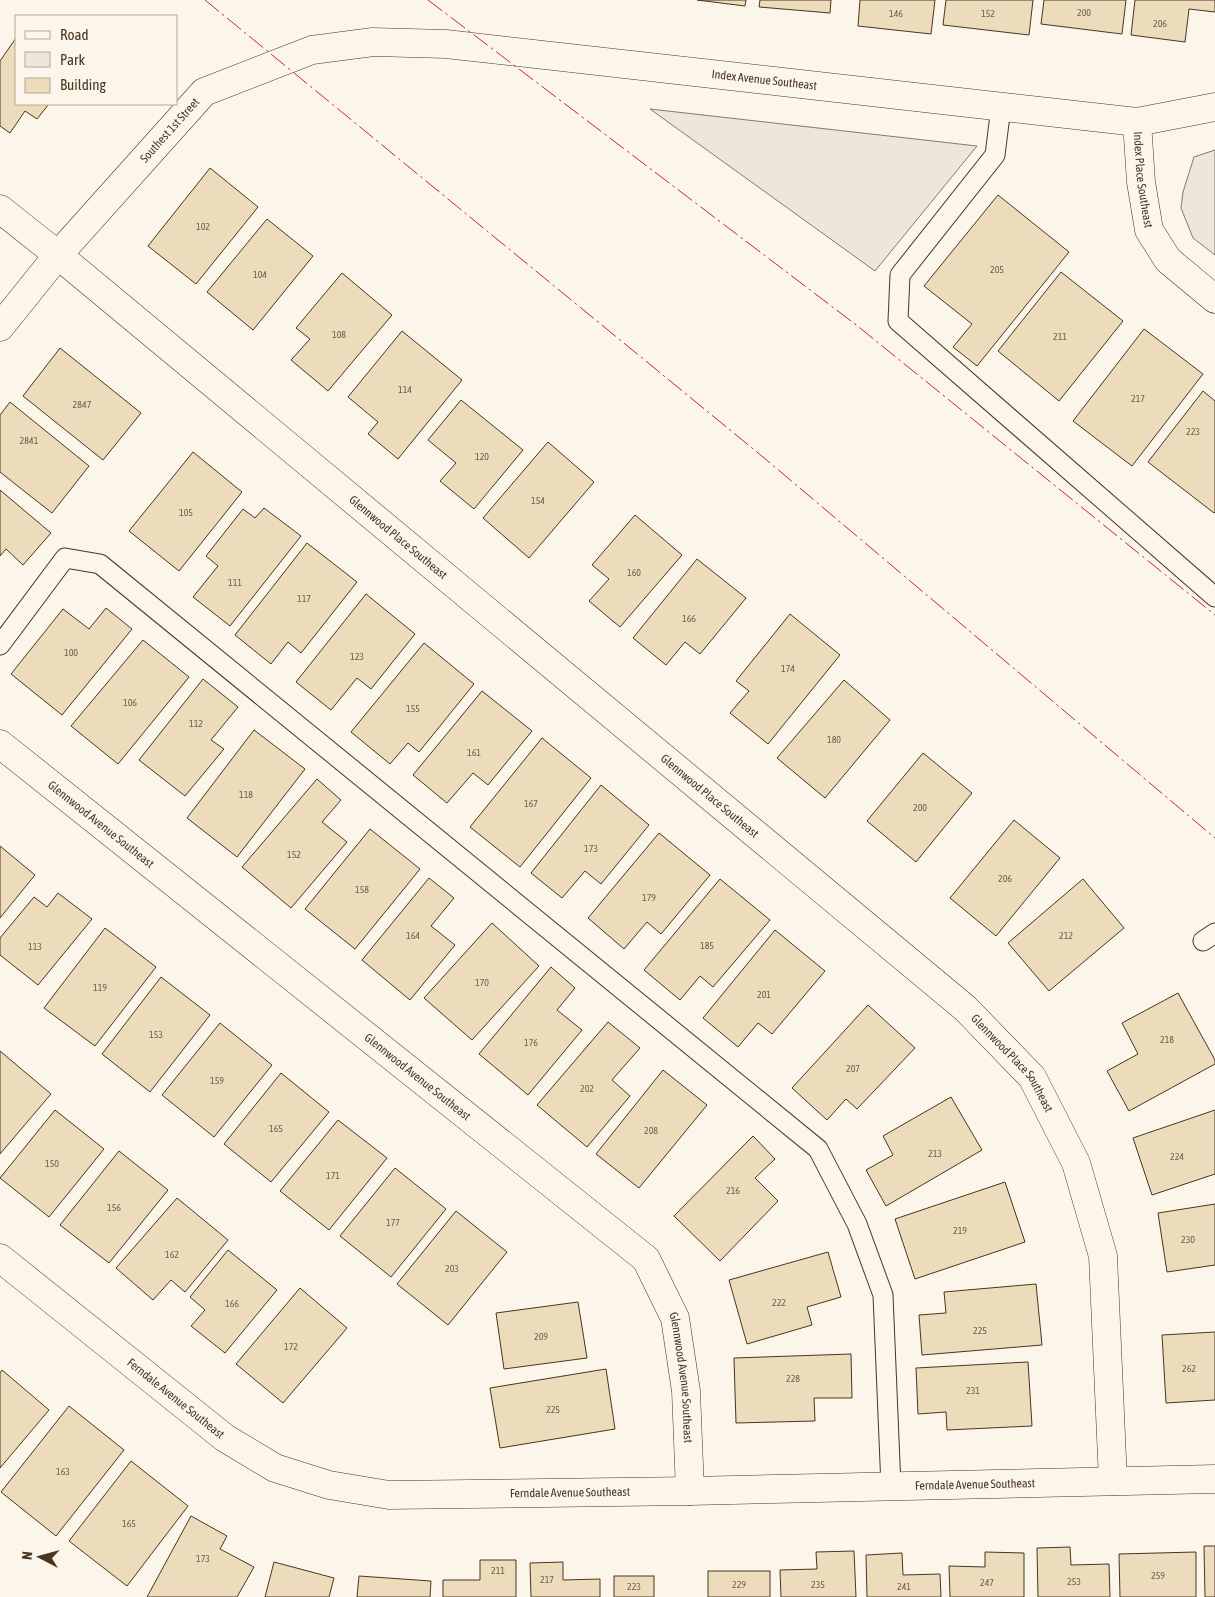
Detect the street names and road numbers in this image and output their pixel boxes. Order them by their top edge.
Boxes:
street label: Index Avenue Southeast [711,67,818,93]
street label: Southest 1st Street [137,95,203,165]
street label: Index Place Southeast [1131,131,1156,230]
street label: Glennwood Place Southeast [346,493,450,582]
street label: Glennwood Place Southeast [658,751,762,841]
street label: Glennwood Avenue Southeast [45,778,157,871]
street label: Glennwood Place Southeast [968,1011,1056,1115]
street label: Glennwood Avenue Southeast [362,1030,474,1124]
street label: Glennwood Avenue Southeast [666,1310,695,1444]
street label: Ferndale Avenue Southeast [124,1355,227,1442]
street label: Ferndale Avenue Southeast [915,1476,1036,1493]
street label: Ferndale Avenue Southeast [510,1485,631,1500]

